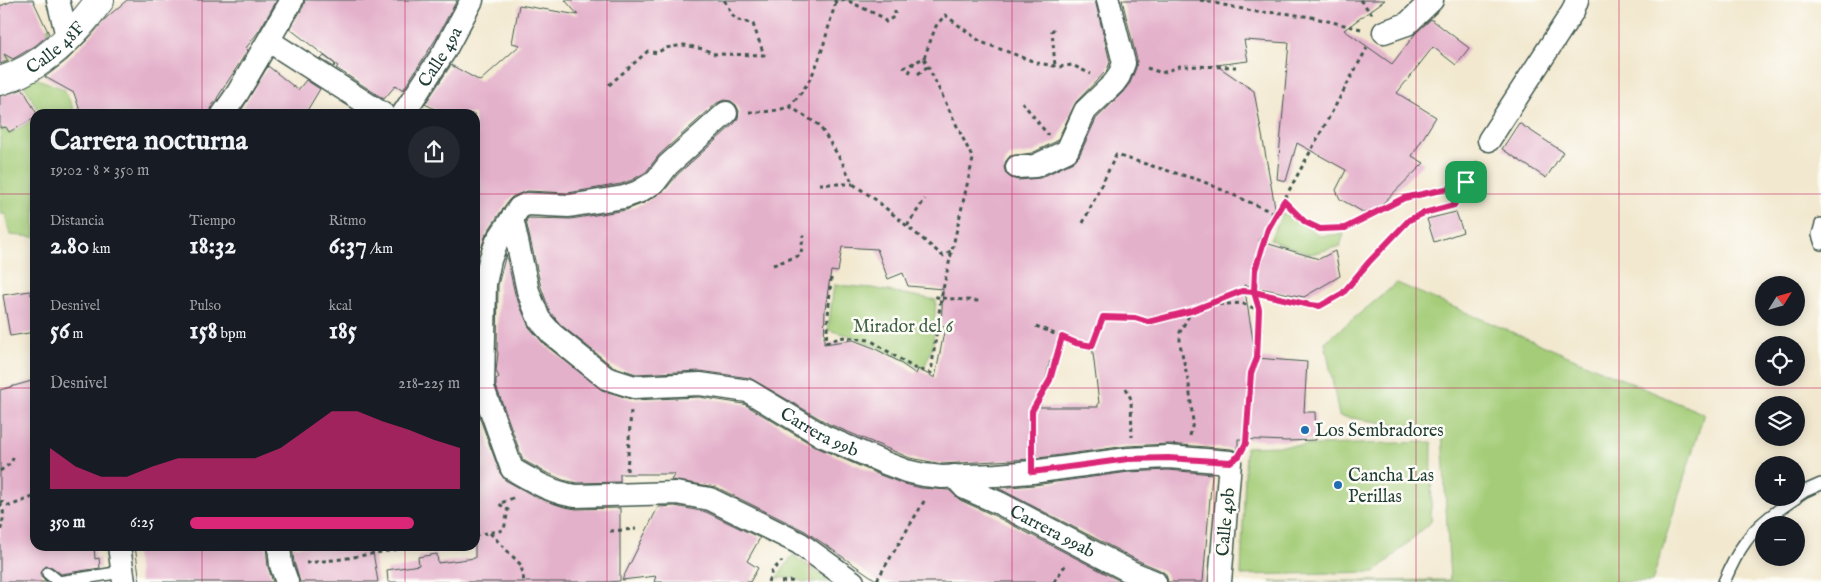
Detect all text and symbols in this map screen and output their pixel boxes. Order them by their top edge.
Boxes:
street label: Calle 48F [22,17,91,80]
street label: Calle 49a [414,23,468,92]
text: Carrera nocturna [50,124,247,159]
button: share [408,126,460,178]
text: 19:02 · 8 × 350 m [50,161,149,181]
pin [1445,161,1487,203]
icon: arrive [1452,168,1480,196]
text: Distancia [50,212,104,230]
text: Tiempo [189,212,236,230]
text: Ritmo [329,212,366,230]
text: 2.80 [50,230,89,262]
text: 18:32 [189,230,236,262]
text: 6:37 [329,230,367,262]
text: km [89,240,111,258]
text: /km [367,240,393,258]
north arrow [1755,276,1805,326]
map controls [1755,276,1805,566]
text: Desnivel [50,297,100,315]
text: Pulso [189,297,221,315]
text: kcal [329,297,352,315]
text: 56 [50,315,70,347]
text: 158 [189,315,218,347]
text: 185 [329,315,357,347]
park label: Mirador del 6 [853,316,954,339]
text: m [70,325,83,343]
text: bpm [218,325,246,343]
button: locate [1755,336,1805,386]
text: Desnivel [50,374,107,394]
text: 218–225 m [398,374,460,394]
button: layers [1755,396,1805,446]
street label: Carrera 99b [775,403,862,463]
place label: Los Sembradores [1315,420,1444,443]
marker: Los Sembradores [1299,424,1311,436]
button: + [1755,456,1805,506]
place label: Cancha Las Perillas [1348,465,1434,509]
marker: Cancha Las Perillas [1332,479,1344,491]
street label: Calle 49b [1212,486,1241,557]
street label: Carrera 99ab [1005,501,1099,564]
text: 350 m [50,513,85,533]
text: 6:25 [130,513,154,533]
button: − [1755,516,1805,566]

